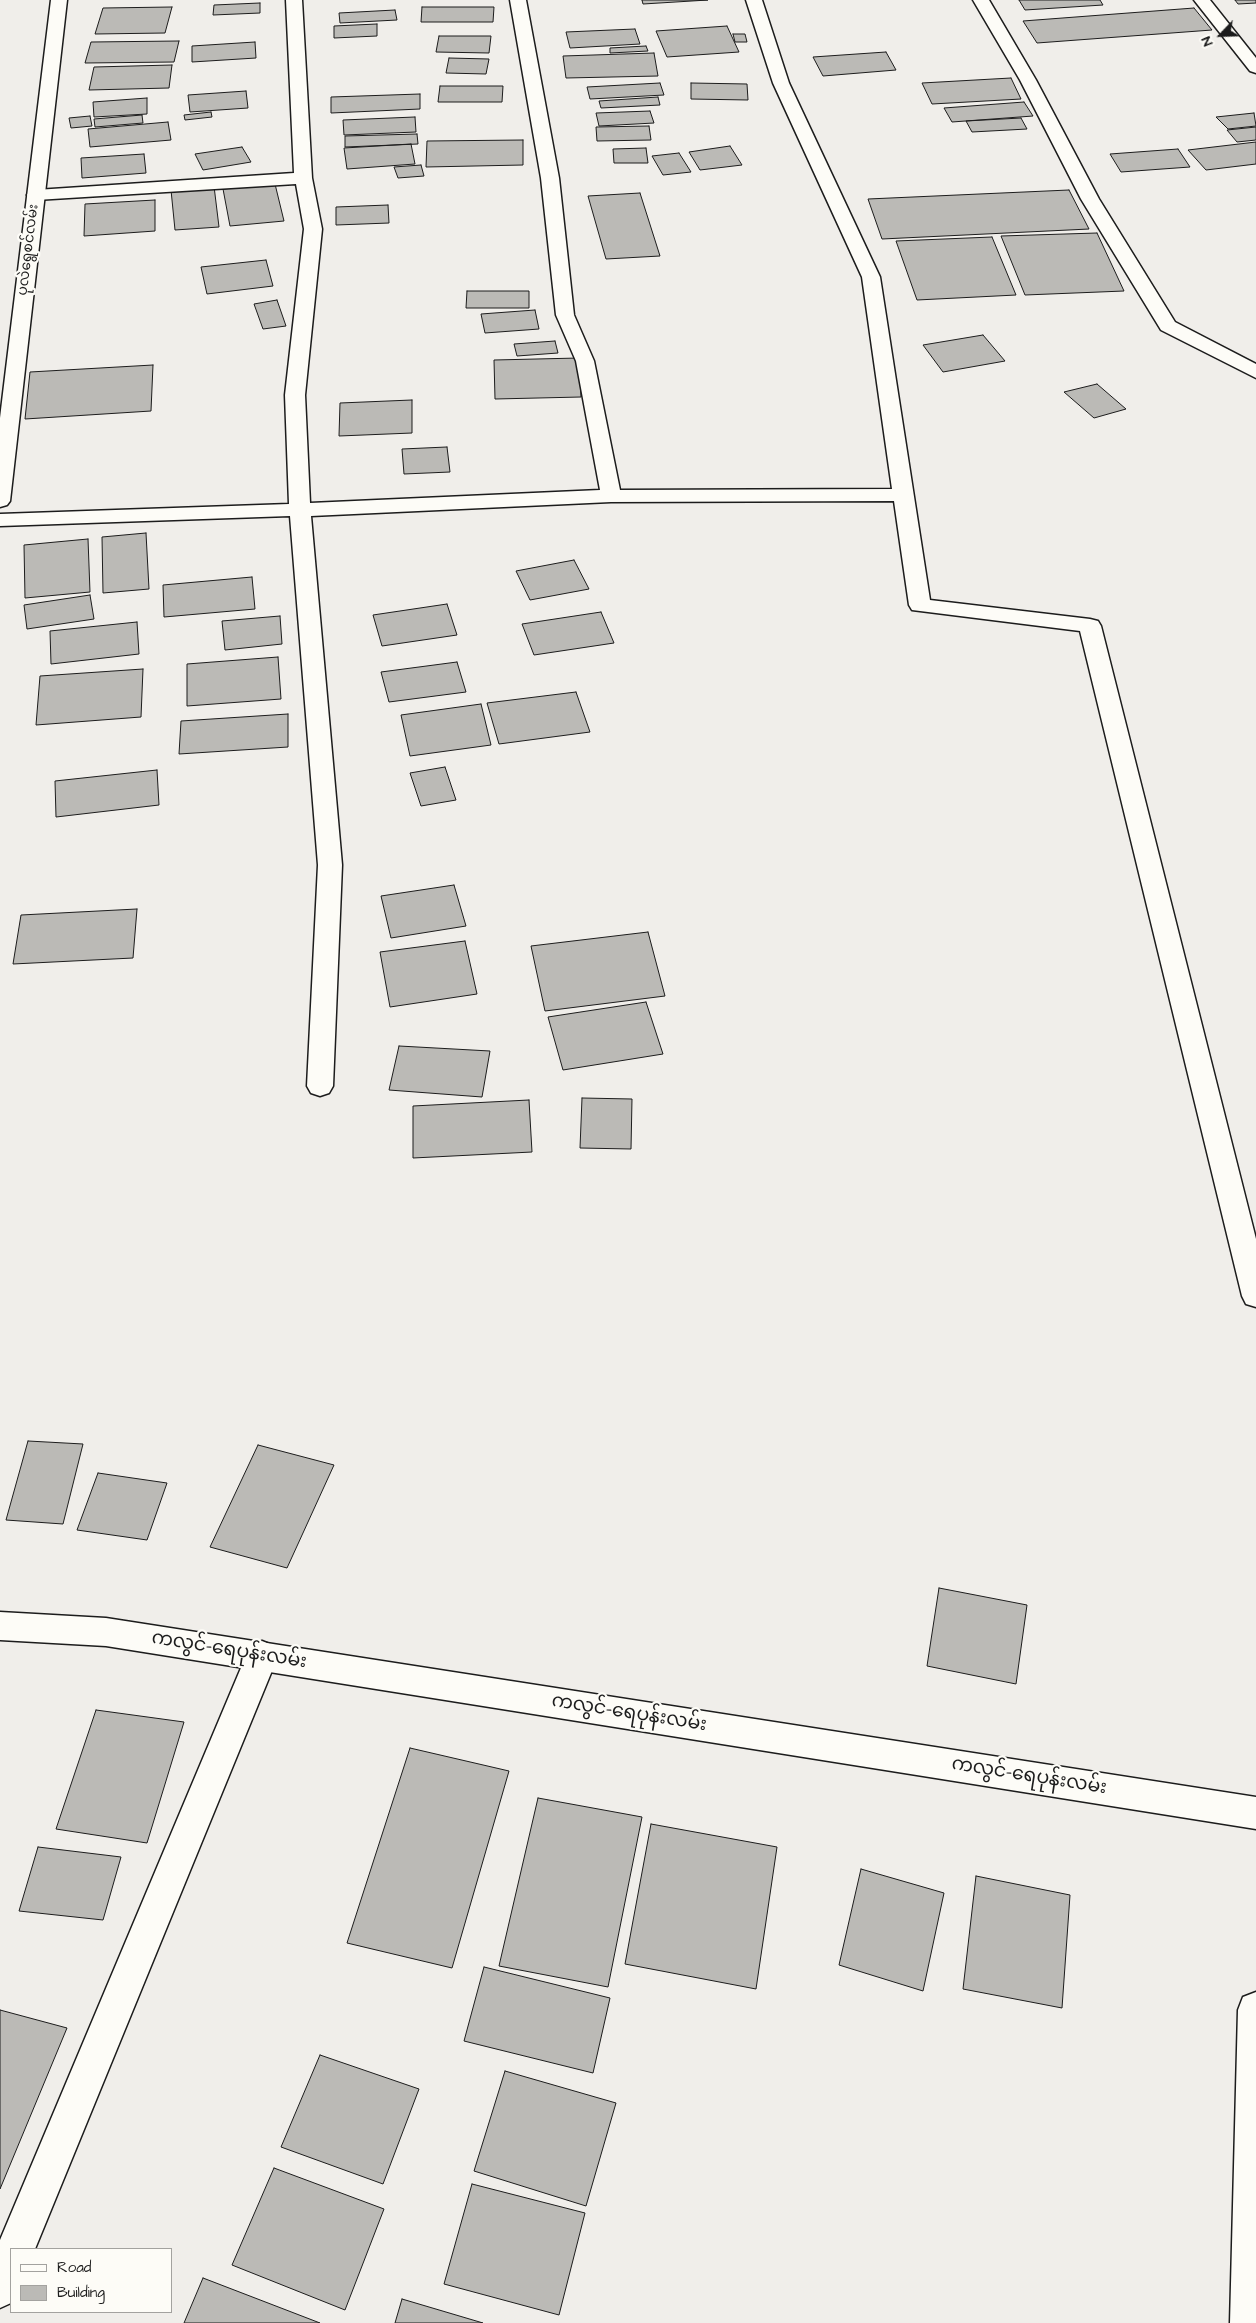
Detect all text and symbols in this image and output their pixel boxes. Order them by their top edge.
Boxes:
north arrow [1196,10,1246,60]
text: N [1196,33,1218,49]
street label: ပုလဲရွေစင်လမ်း [15,203,43,297]
street label: ကလွင်-ရေပုန်းလမ်း [150,1627,308,1675]
street label: ကလွင်-ရေပုန်းလမ်း [550,1690,708,1738]
street label: ကလွင်-ရေပုန်းလမ်း [950,1753,1108,1801]
legend [10,2248,172,2313]
text: Road [57,2257,91,2278]
text: Building [57,2282,105,2303]

